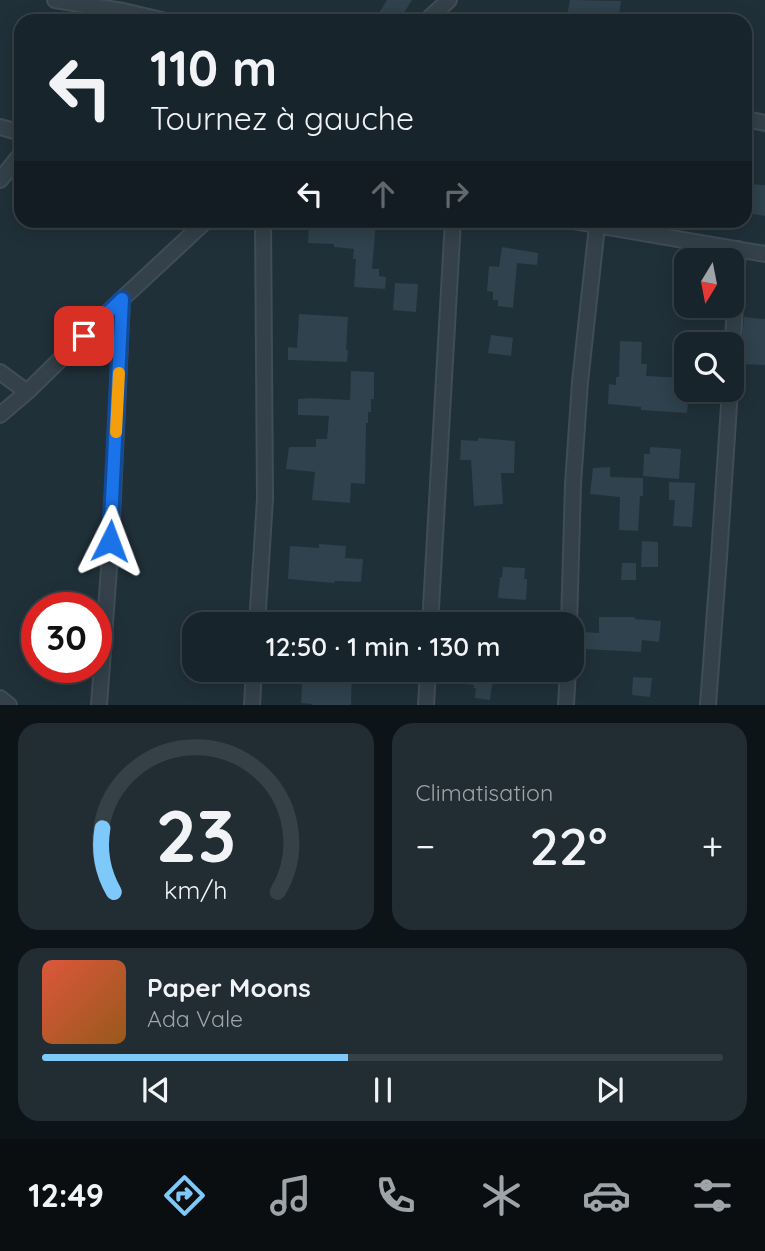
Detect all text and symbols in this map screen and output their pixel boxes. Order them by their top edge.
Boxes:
text: 110 m [150,37,277,98]
icon: left [35,42,126,133]
text: Tournez à gauche [150,98,414,138]
icon: left [291,175,329,213]
icon: ahead [364,175,402,213]
icon: right [437,175,475,213]
north arrow [674,248,744,318]
map controls [674,248,744,402]
pin [54,306,114,366]
icon: arrive [65,317,103,355]
button: search [674,332,744,402]
position arrow [73,504,147,578]
speed limit sign: 30 [21,592,112,683]
text: 12:50 · 1 min · 130 m [266,630,500,663]
text: Climatisation [416,778,553,807]
text: 23 [155,790,236,881]
text: 22° [529,813,607,878]
text: − [416,822,435,870]
text: + [702,822,723,870]
text: km/h [164,874,227,905]
text: Paper Moons [147,971,311,1004]
text: Ada Vale [147,1004,243,1033]
icon: previous [137,1071,175,1109]
icon: pause [364,1071,402,1109]
icon: next [591,1071,629,1109]
icon: directions [160,1171,209,1220]
icon: music [266,1171,315,1220]
icon: phone [371,1171,420,1220]
icon: climate [477,1171,526,1220]
icon: car [582,1171,631,1220]
icon: filters [688,1171,737,1220]
text: 12:49 [28,1175,104,1215]

